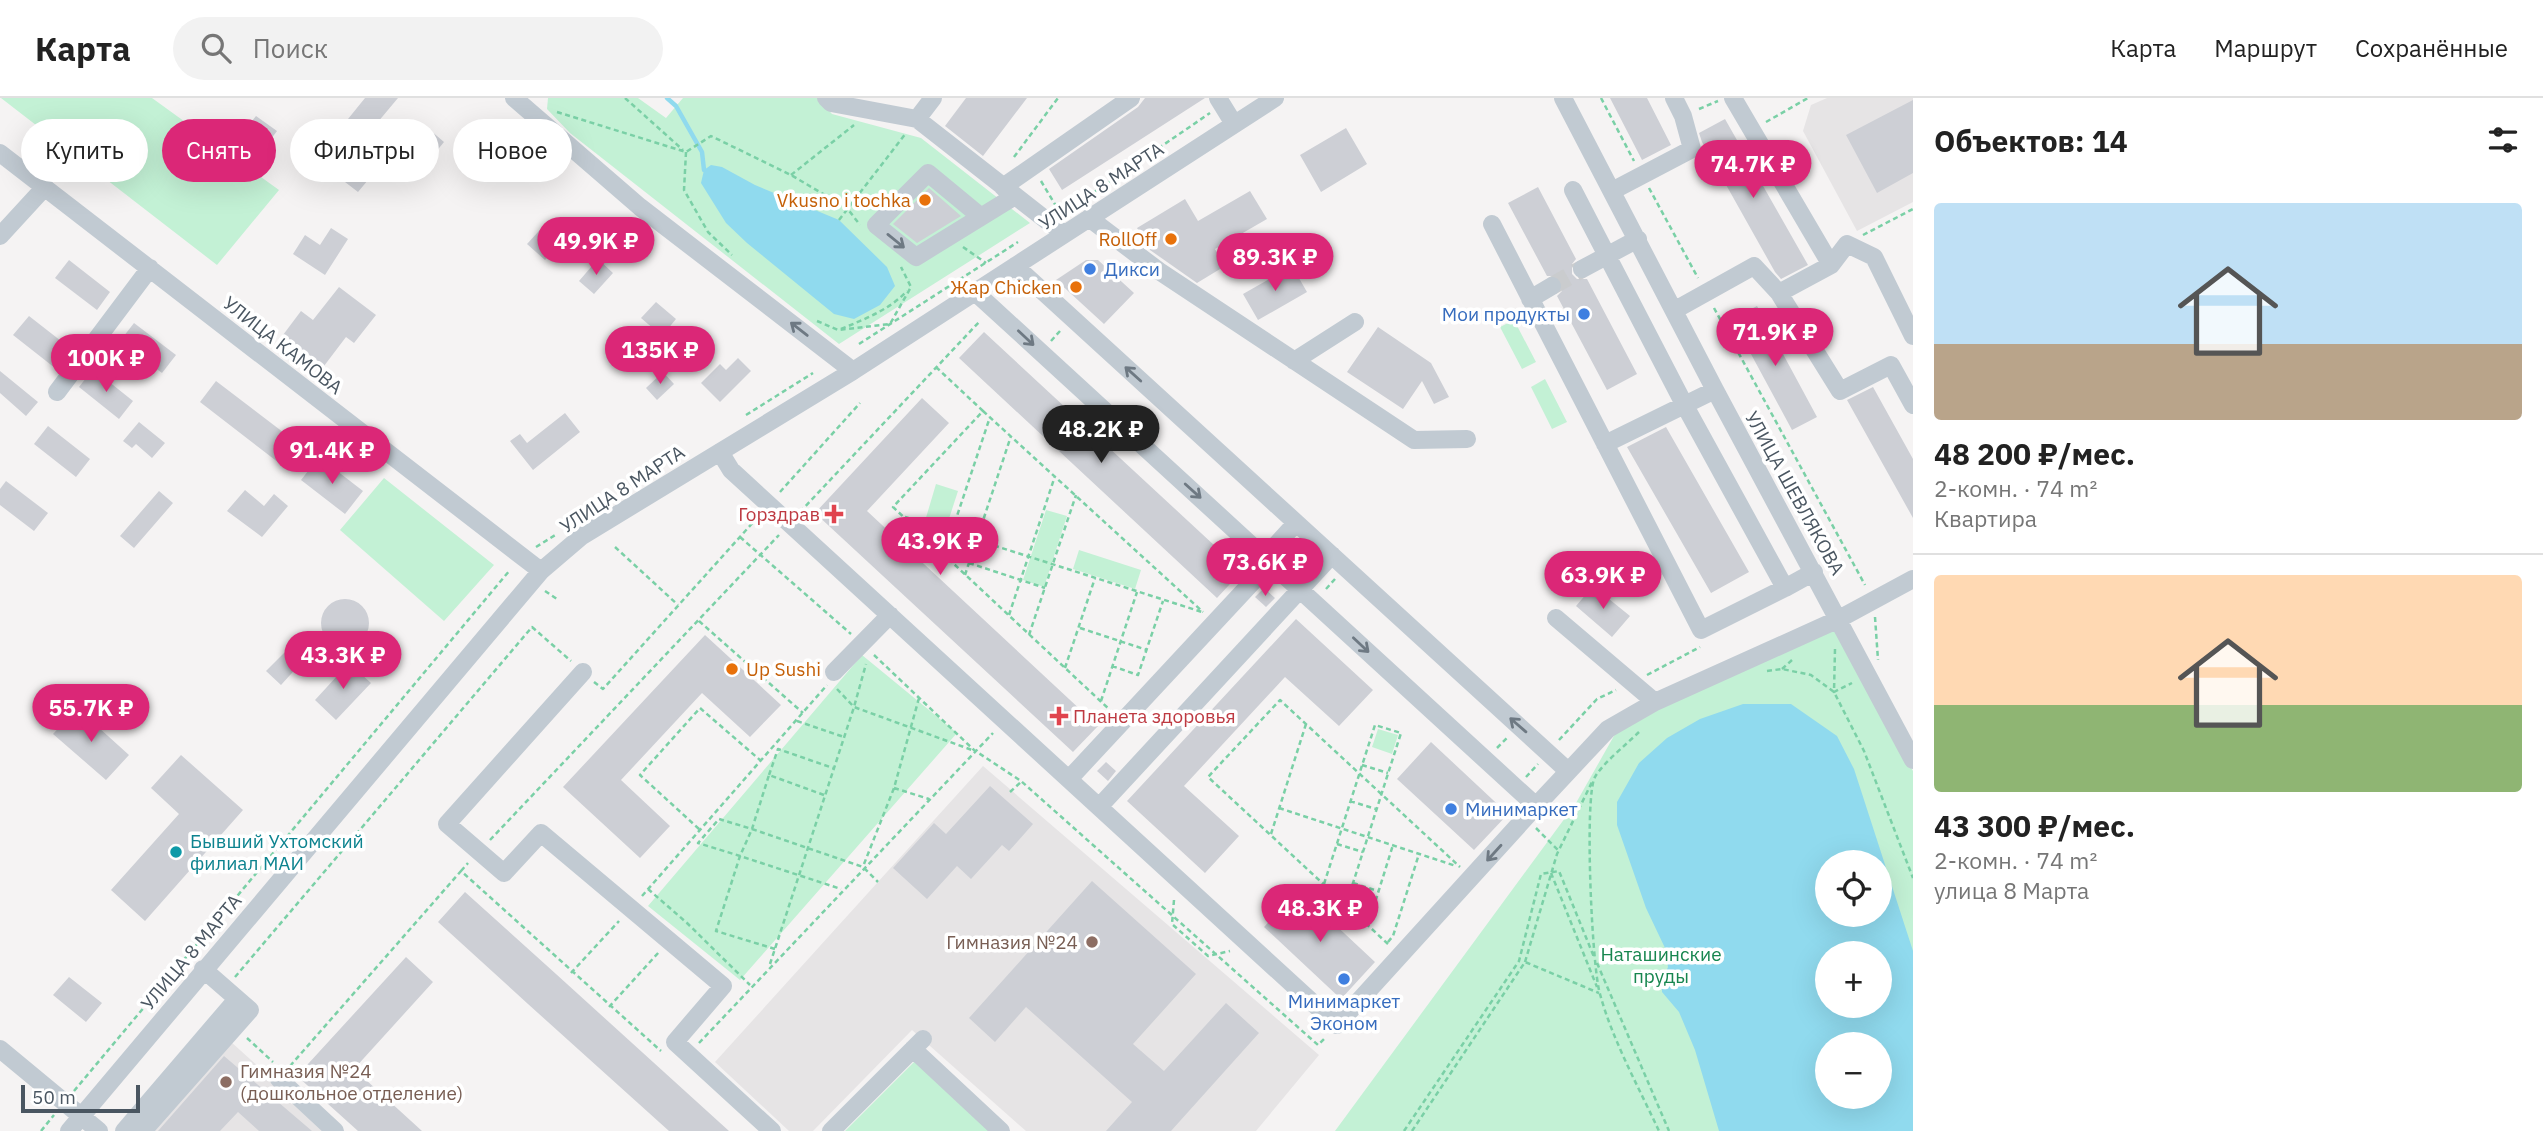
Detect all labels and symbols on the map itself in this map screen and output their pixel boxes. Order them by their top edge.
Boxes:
street label: УЛИЦА 8 МАРТА [1034,137,1168,235]
pin: 74.7K ₽ [1688,140,1818,200]
place label: Vkusno i tochka [777,188,911,212]
marker: Vkusno i tochka [917,192,933,208]
pin: 49.9K ₽ [531,218,661,277]
place label: RollOff [1098,227,1157,251]
marker: RollOff [1163,231,1179,247]
one-way arrow [887,233,905,249]
pin: 89.3K ₽ [1210,234,1340,293]
place label: Дикси [1104,257,1160,281]
marker: Дикси [1082,261,1098,277]
place label: Жар Chicken [950,275,1062,299]
marker: Жар Chicken [1068,279,1084,295]
street label: УЛИЦА КАМОВА [218,291,348,399]
place label: Мои продукты [1442,302,1570,326]
marker: Мои продукты [1576,306,1592,322]
pin: 71.9K ₽ [1710,308,1840,368]
one-way arrow [790,321,808,336]
pin: 135K ₽ [603,327,717,386]
one-way arrow [1017,329,1034,346]
pin: 100K ₽ [49,334,163,394]
one-way arrow [1125,365,1142,382]
pin: 48.2K ₽ [1036,406,1166,465]
street label: УЛИЦА ШЕВЛЯКОВА [1740,407,1850,579]
pin: 91.4K ₽ [267,426,397,486]
street label: УЛИЦА 8 МАРТА [555,440,689,538]
one-way arrow [1184,483,1201,500]
place label: Горздрав [738,502,820,526]
marker: Горздрав [826,506,842,522]
pin: 43.9K ₽ [875,518,1005,577]
pin: 73.6K ₽ [1200,538,1330,598]
pin: 63.9K ₽ [1538,552,1668,611]
pin: 43.3K ₽ [278,632,408,691]
one-way arrow [1352,637,1370,653]
place label: Up Sushi [746,657,821,681]
marker: Up Sushi [724,661,740,677]
pin: 55.7K ₽ [26,684,156,744]
place label: Планета здоровья [1073,704,1236,728]
marker: Планета здоровья [1051,708,1067,724]
one-way arrow [1509,717,1527,733]
place label: Минимаркет [1465,797,1578,821]
marker: Минимаркет [1443,801,1459,817]
place label: Бывший Ухтомский филиал МАИ [190,829,364,875]
one-way arrow [1486,843,1502,861]
marker: Бывший Ухтомский филиал МАИ [168,844,184,860]
pin: 48.3K ₽ [1255,884,1385,944]
street label: УЛИЦА 8 МАРТА [135,889,247,1015]
place label: Гимназия №24 [946,930,1078,954]
marker: Гимназия №24 [1084,934,1100,950]
park label: Наташинские пруды [1600,942,1722,988]
marker: Минимаркет Эконом [1336,971,1352,987]
place label: Минимаркет Эконом [1288,989,1400,1035]
place label: Гимназия №24 (дошкольное отделение) [240,1059,463,1105]
marker: Гимназия №24 (дошкольное отделение) [218,1074,234,1090]
scale bar [21,1082,140,1114]

